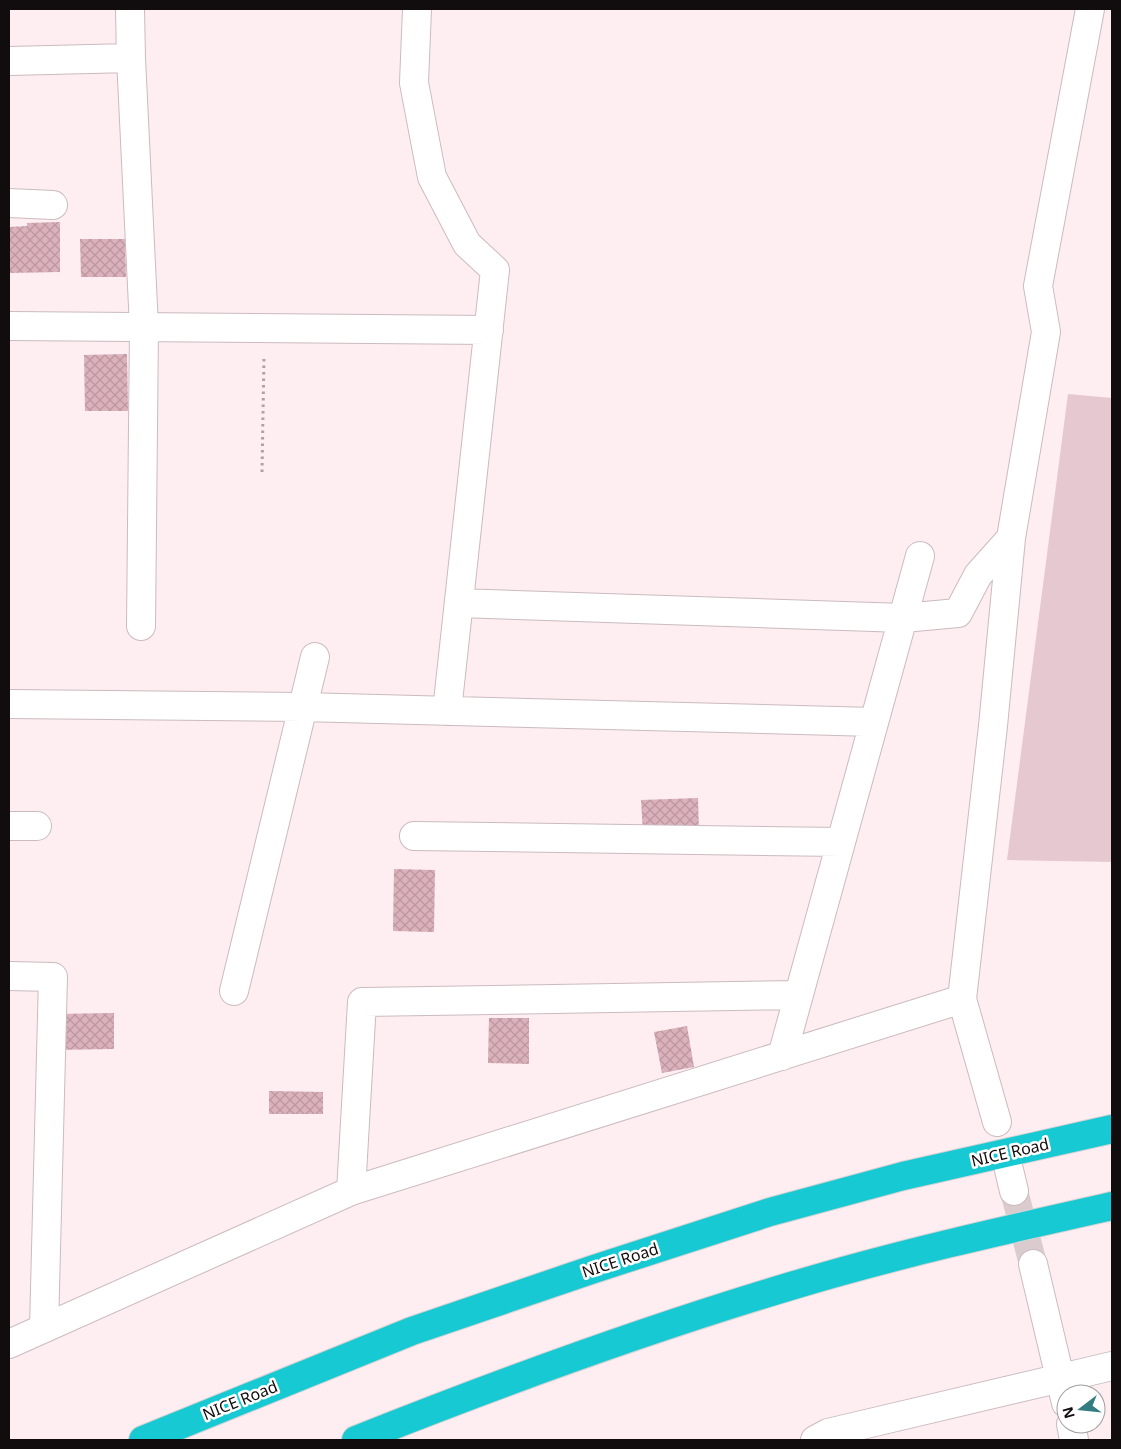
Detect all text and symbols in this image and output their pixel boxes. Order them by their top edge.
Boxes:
street label: NICE Road [969,1132,1051,1172]
street label: NICE Road [579,1237,661,1283]
street label: NICE Road [199,1375,281,1425]
north arrow [1056,1384,1106,1434]
text: N [1057,1405,1079,1421]

